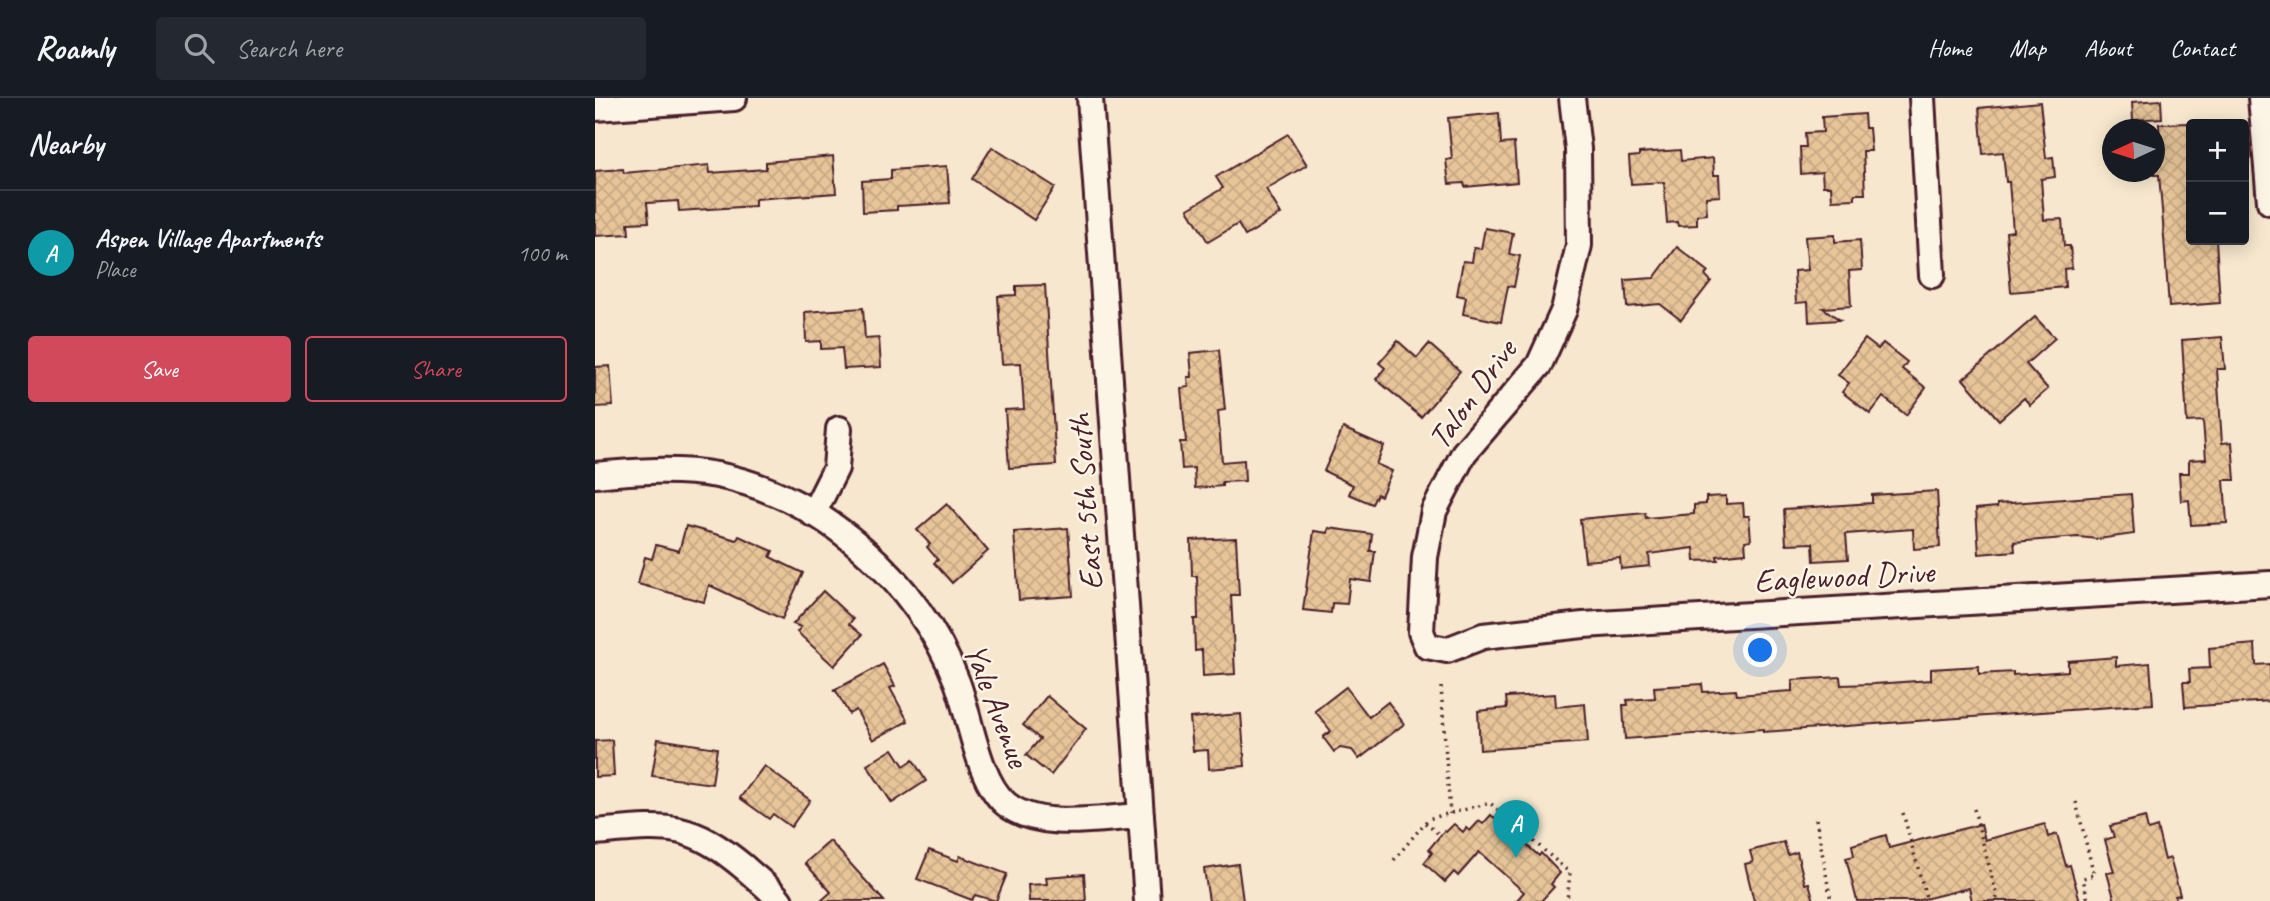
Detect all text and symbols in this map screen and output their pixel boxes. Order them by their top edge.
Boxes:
search box [156,17,646,80]
text: Roamly [35,27,114,69]
icon: search [180,29,218,67]
text: Search here [236,32,342,65]
text: Home [1928,33,1971,63]
text: Map [2009,33,2046,63]
text: About [2084,33,2132,63]
text: Contact [2170,33,2235,63]
north arrow [2102,119,2165,182]
map controls [2186,119,2249,245]
button: + [2186,119,2249,182]
text: Nearby [28,125,104,163]
button: − [2186,182,2249,245]
text: Aspen Village Apartments [95,222,321,255]
text: A [45,239,57,268]
text: 100 m [518,239,567,268]
text: Place [95,255,135,284]
street label: Talon Drive [1418,329,1527,457]
button: Save [28,336,291,402]
button: Share [305,336,567,402]
street label: East 5th South [1058,411,1112,592]
street label: Eaglewood Drive [1753,550,1937,602]
your location [1743,633,1777,667]
street label: Yale Avenue [954,637,1041,775]
pin: A [1493,800,1539,858]

